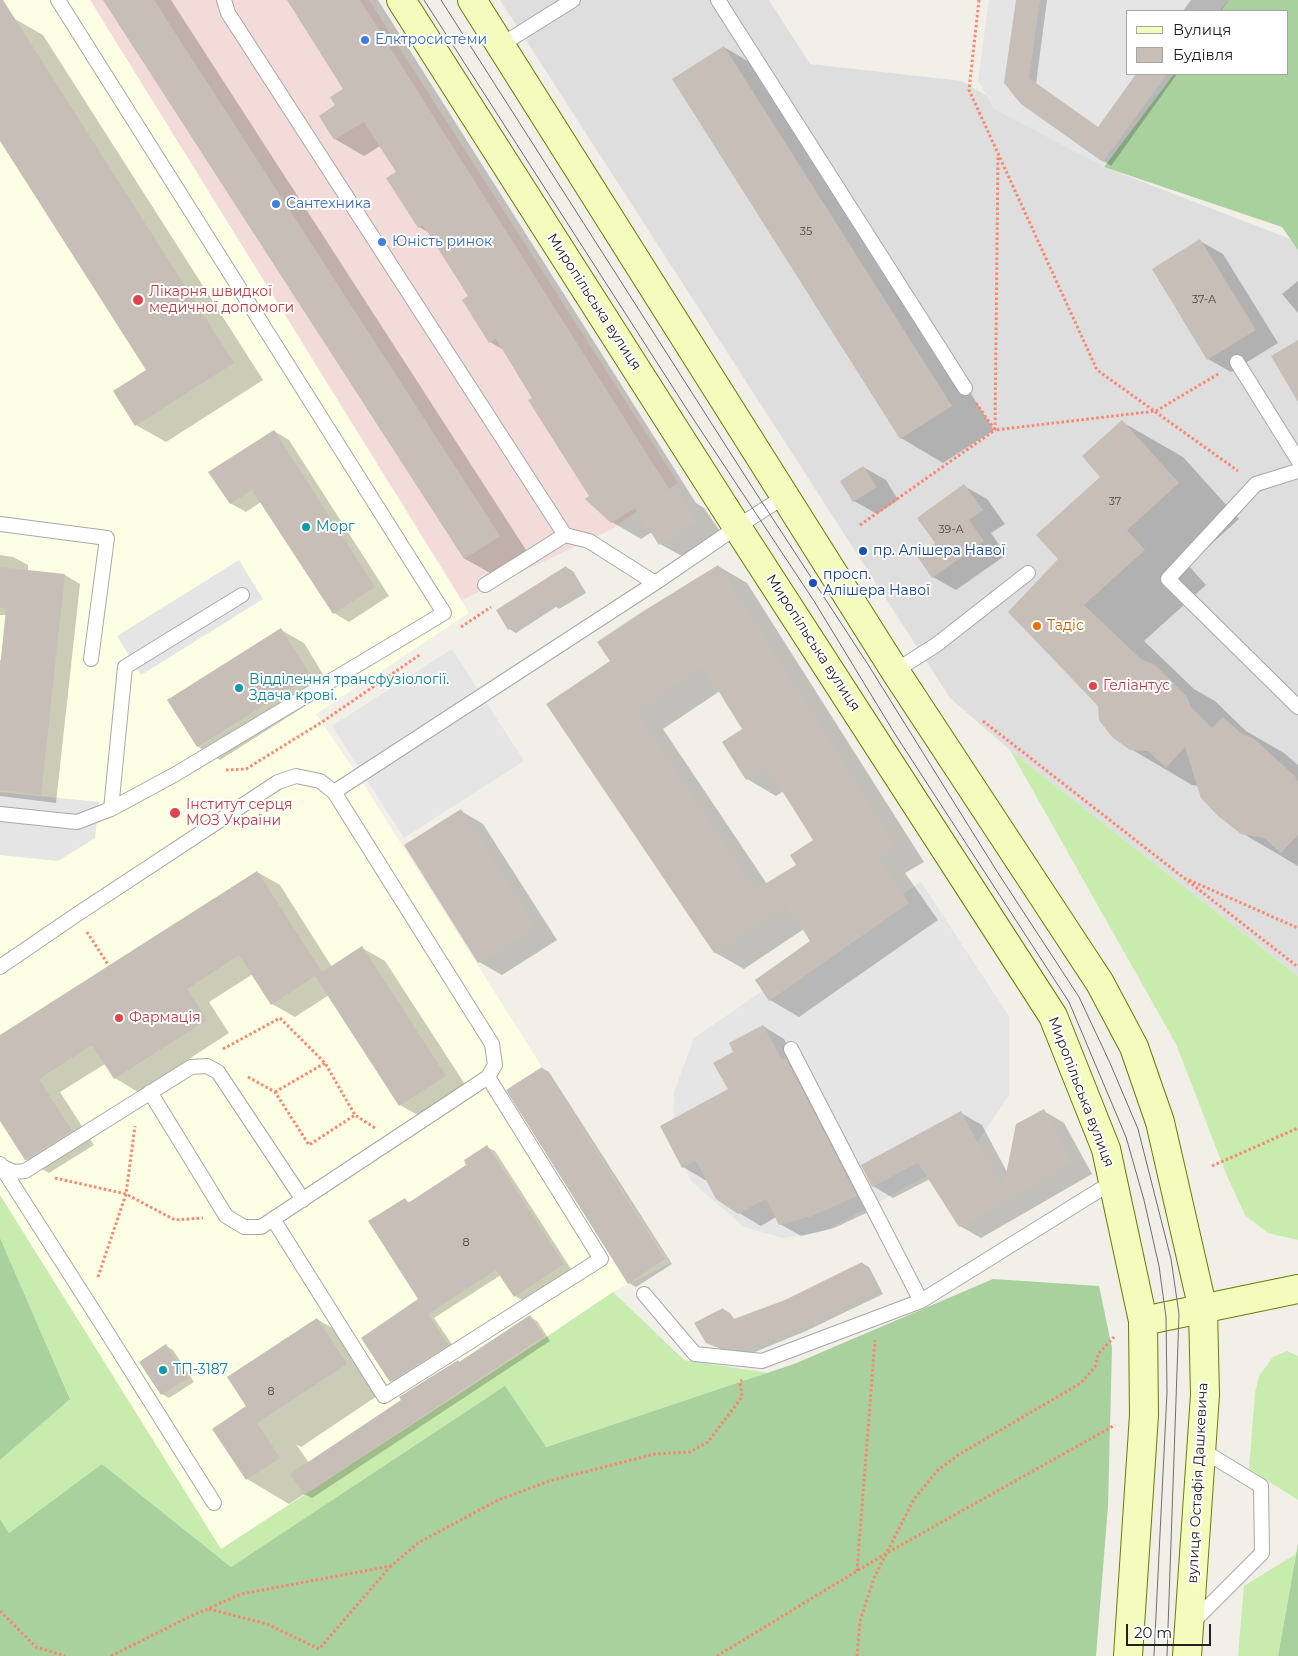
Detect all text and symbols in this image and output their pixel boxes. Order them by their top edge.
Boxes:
legend [1126,10,1288,75]
text: Вулиця [1173,20,1231,39]
place label: Елктросистеми [375,32,487,48]
marker: Елктросистеми [359,34,371,46]
text: Будівля [1173,45,1233,64]
place label: Сантехника [286,196,371,212]
marker: Сантехника [270,198,282,210]
house number: 35 [800,225,812,239]
street label: Миропільська вулиця [543,230,645,374]
place label: Юність ринок [392,234,492,250]
marker: Юність ринок [376,236,388,248]
place label: Лікарня швидкої медичної допомоги [149,284,294,316]
marker: Лікарня швидкої медичної допомоги [131,293,145,307]
house number: 37-А [1192,293,1216,307]
house number: 37 [1109,495,1121,509]
place label: Морг [316,519,355,535]
marker: Морг [300,521,312,533]
house number: 39-А [938,523,964,537]
place label: пр. Алішера Навої [873,543,1005,559]
marker: пр. Алішера Навої [857,545,869,557]
place label: просп. Алішера Навої [823,567,930,600]
street label: Миропільська вулиця [762,571,864,715]
marker: просп. Алішера Навої [807,577,819,589]
place label: Тадіс [1047,618,1084,634]
marker: Тадіс [1031,620,1043,632]
place label: Відділення трансфузіології. Здача крові. [249,672,449,704]
place label: Геліантус [1103,678,1170,694]
marker: Геліантус [1087,680,1099,692]
marker: Відділення трансфузіології. Здача крові. [233,682,245,694]
place label: Інститут серця МОЗ України [186,797,293,830]
marker: Інститут серця МОЗ України [168,806,182,820]
place label: Фармація [129,1010,201,1026]
marker: Фармація [113,1012,125,1024]
street label: Миропільська вулиця [1045,1014,1117,1170]
house number: 8 [462,1236,470,1250]
place label: ТП-3187 [173,1362,228,1378]
marker: ТП-3187 [157,1364,169,1376]
street label: вулиця Остафія Дашкевича [1184,1382,1212,1584]
house number: 8 [267,1385,275,1399]
scale bar [1128,1614,1213,1646]
text: 20 m [1134,1623,1172,1642]

